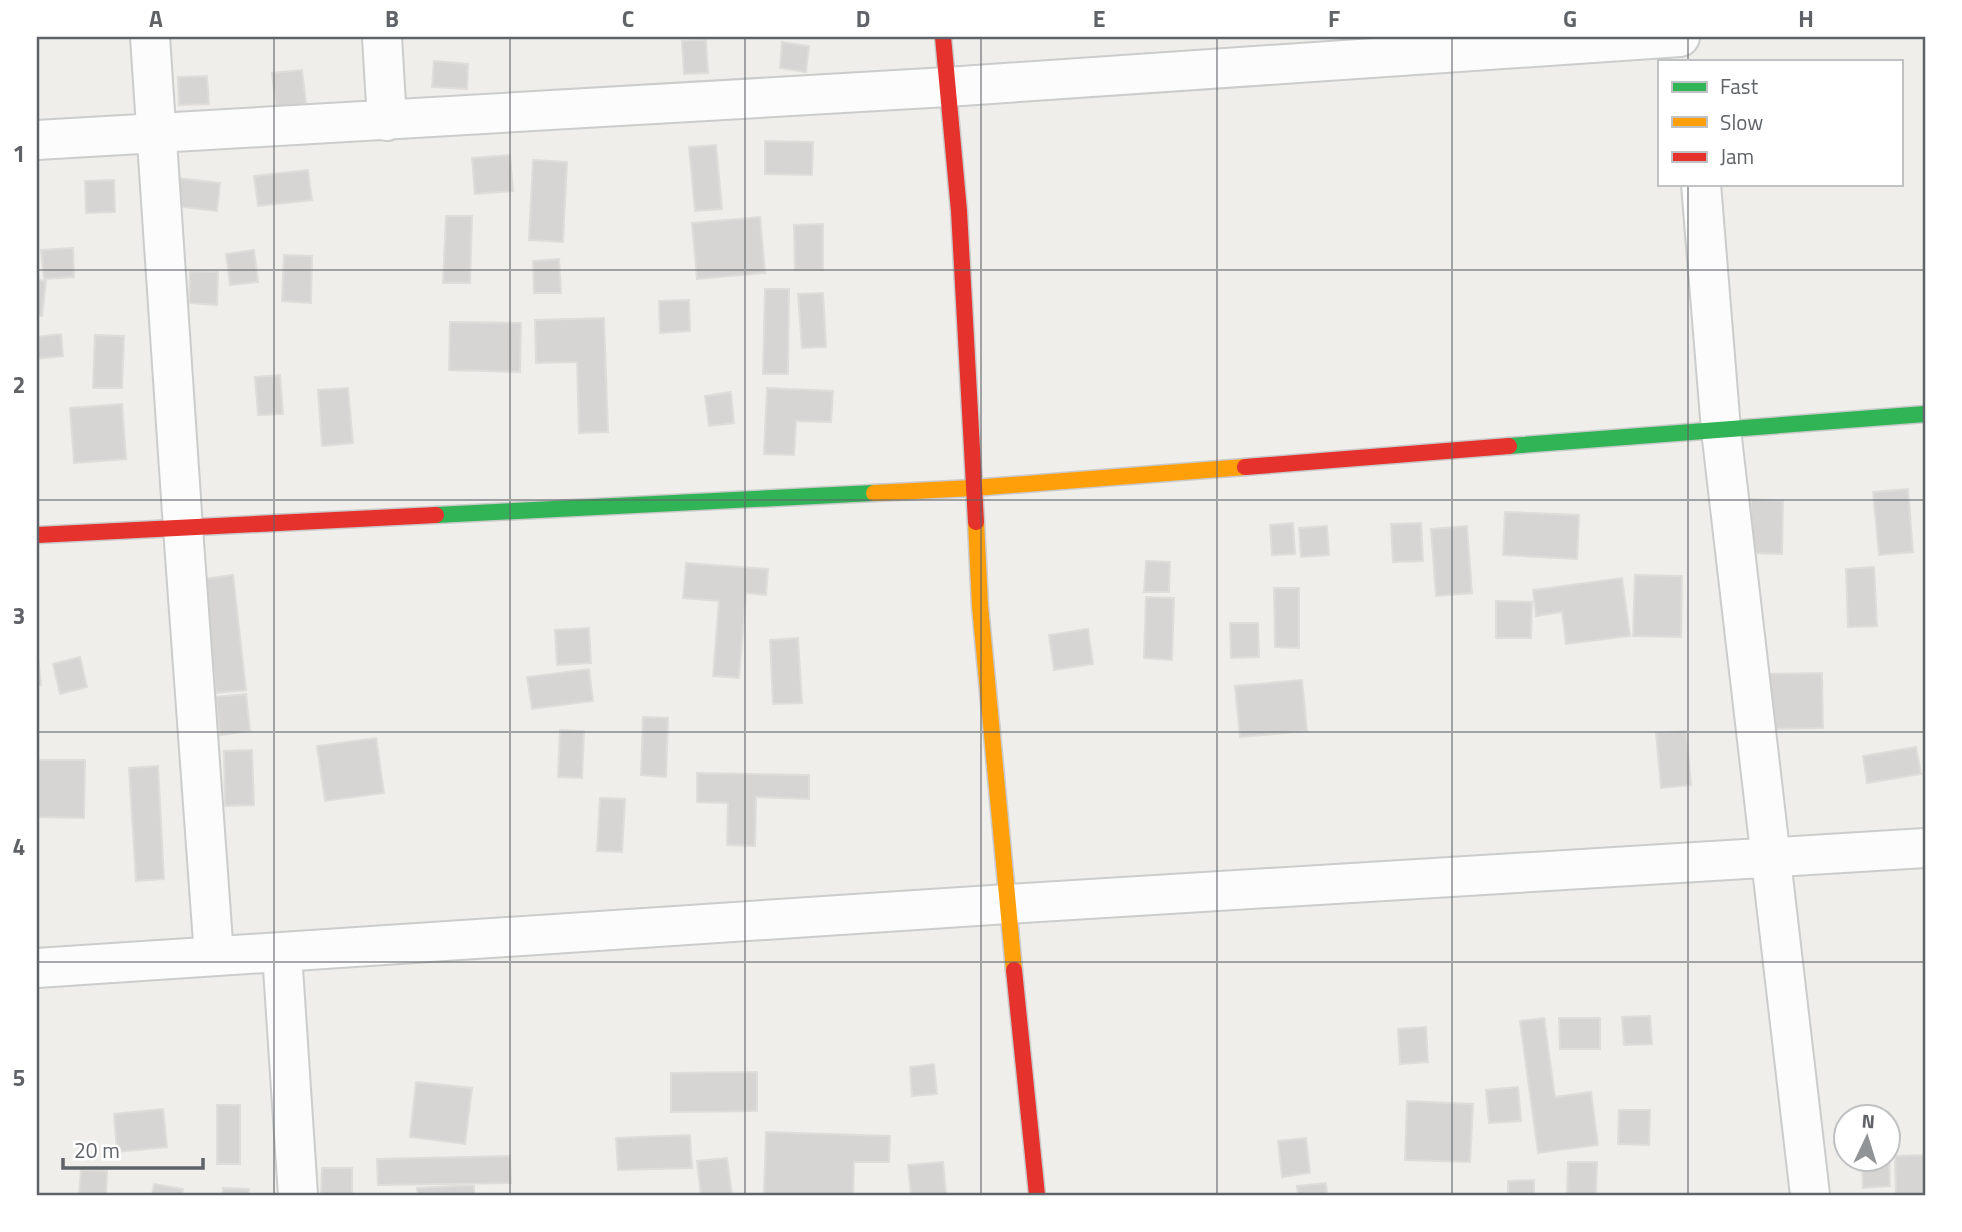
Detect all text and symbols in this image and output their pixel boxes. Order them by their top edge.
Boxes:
text: A [149,1,163,36]
text: B [385,1,399,36]
text: C [622,1,634,36]
text: D [856,1,870,36]
text: E [1093,1,1105,36]
text: F [1328,1,1340,36]
text: G [1563,1,1577,36]
text: H [1798,1,1814,36]
legend [1658,60,1902,186]
text: Fast [1720,70,1759,102]
text: Slow [1720,106,1763,138]
text: 1 [13,136,25,171]
text: Jam [1720,140,1754,172]
text: 2 [13,367,25,402]
text: 3 [13,598,25,633]
text: 4 [13,829,25,864]
text: 5 [13,1060,25,1095]
north arrow [1832,1102,1902,1172]
text: N [1861,1106,1876,1135]
scale bar [63,1127,203,1171]
text: 20 m [74,1134,120,1166]

